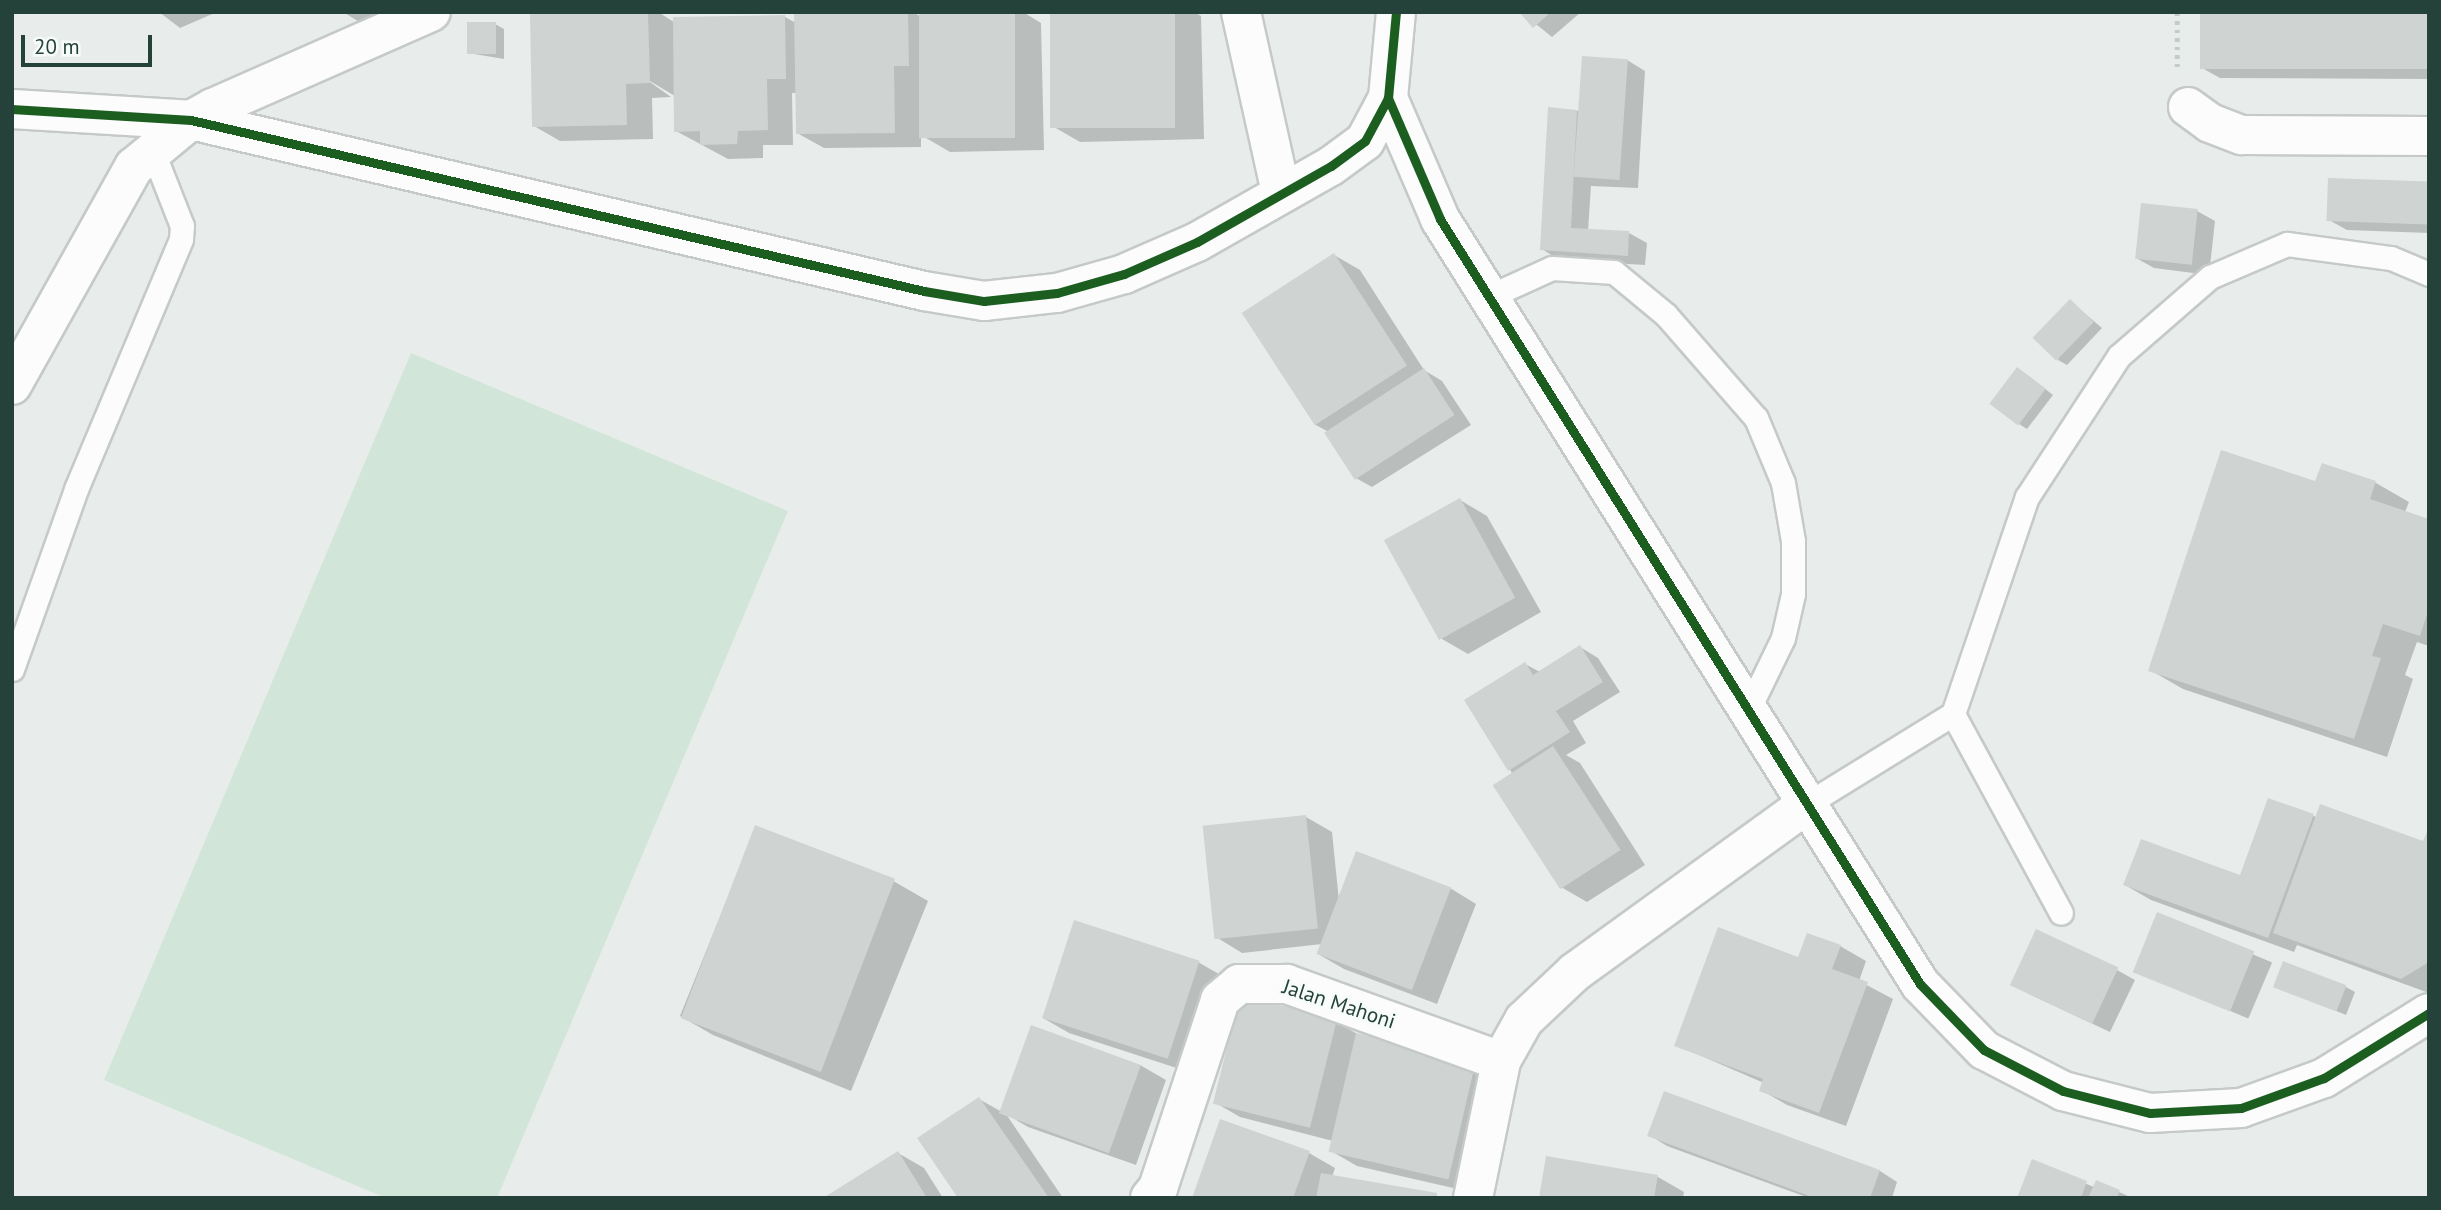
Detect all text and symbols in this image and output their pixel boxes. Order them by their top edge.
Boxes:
scale bar [24,21,156,65]
text: 20 m [34,33,80,60]
street label: Jalan Mahoni [1279,974,1399,1034]

